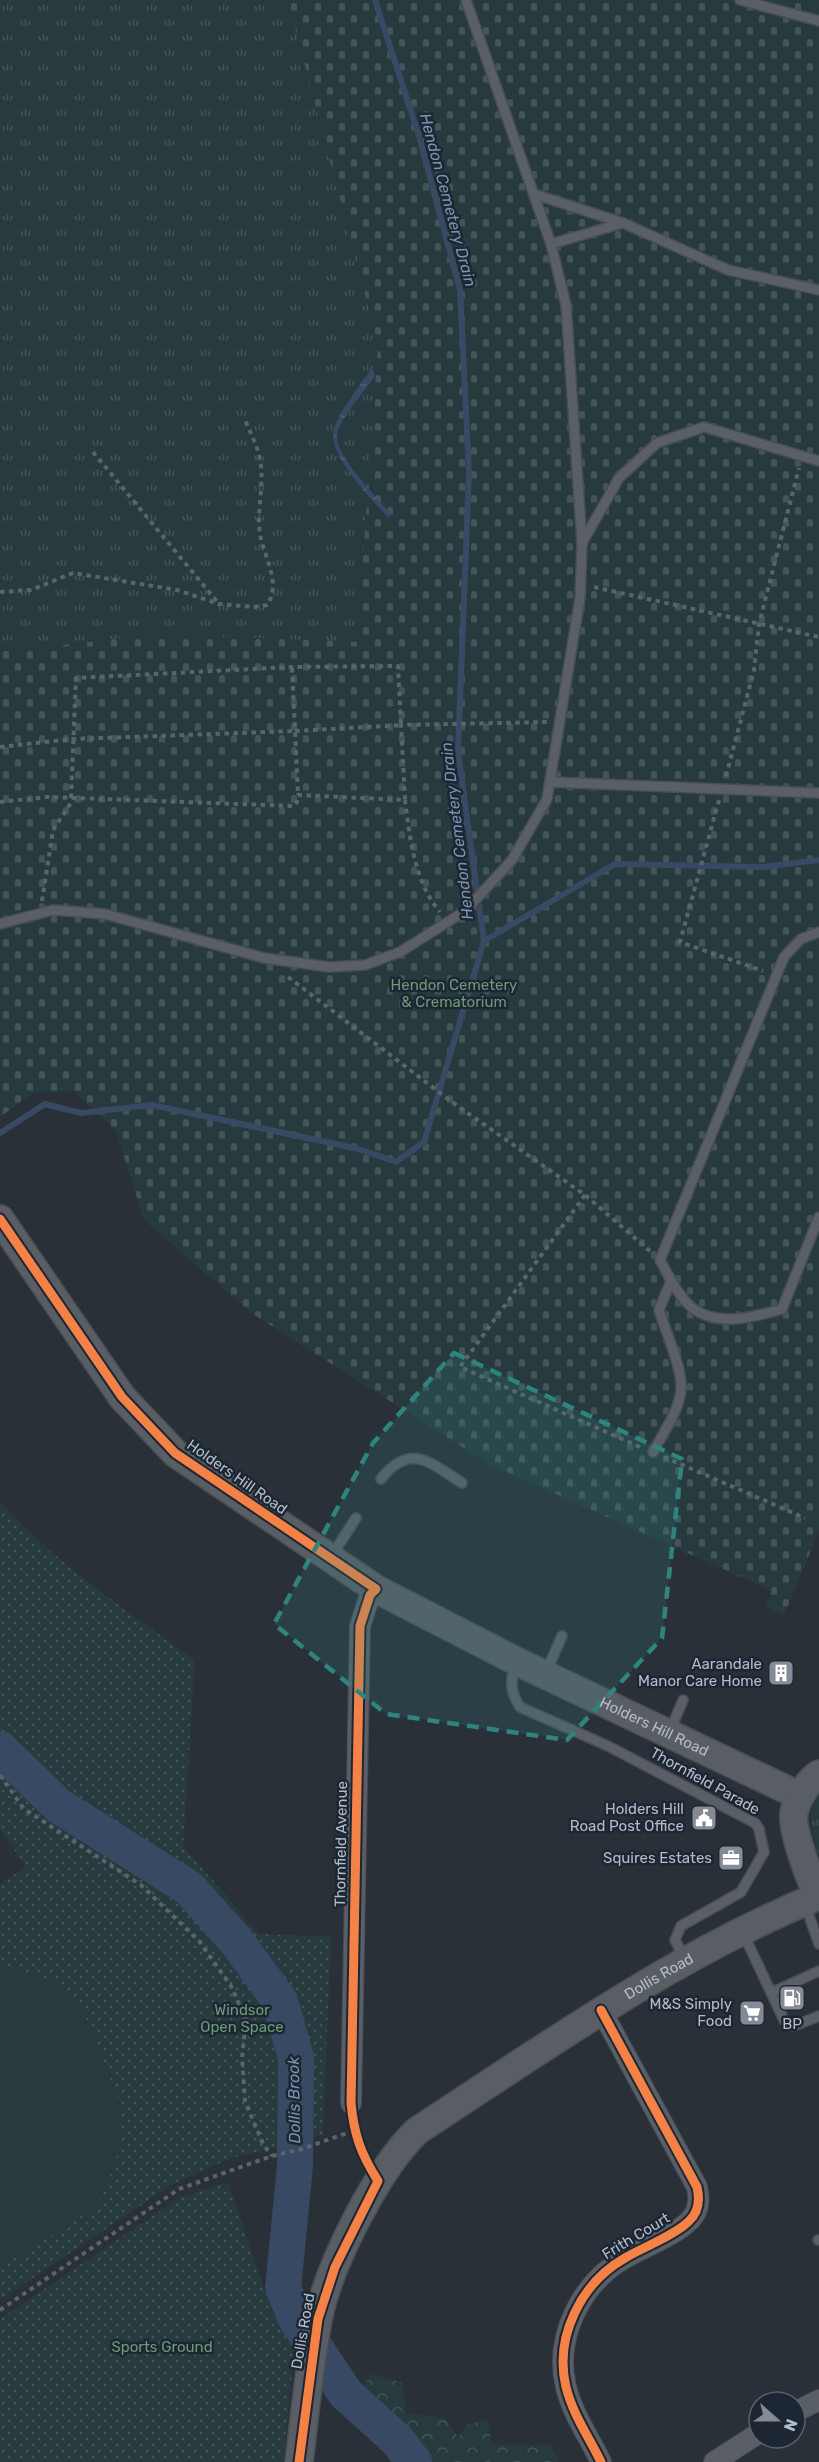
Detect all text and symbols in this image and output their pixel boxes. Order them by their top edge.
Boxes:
water label: Hendon Cemetery Drain [416,111,480,289]
water label: Hendon Cemetery Drain [437,741,477,921]
park label: Hendon Cemetery & Crematorium [391,976,517,1011]
street label: Holders Hill Road [183,1436,291,1518]
place label: Aarandale Manor Care Home [638,1655,762,1690]
building icon: Aarandale Manor Care Home [766,1658,796,1688]
street label: Holders Hill Road [597,1693,711,1760]
street label: Thornfield Parade [647,1743,763,1819]
street label: Thornfield Avenue [331,1781,351,1907]
place label: Holders Hill Road Post Office [570,1800,684,1835]
public building icon: Holders Hill Road Post Office [689,1803,719,1833]
office icon: Squires Estates [716,1843,746,1873]
place label: Squires Estates [603,1849,712,1867]
street label: Dollis Road [621,1949,697,2004]
fuel station icon: BP [777,1983,807,2013]
place label: M&S Simply Food [650,1995,732,2030]
supermarket icon: M&S Simply Food [737,1998,767,2028]
park label: Windsor Open Space [200,2001,284,2036]
place label: BP [782,2015,802,2033]
water label: Dollis Brook [284,2055,304,2144]
street label: Frith Court [599,2209,673,2263]
street label: Dollis Road [287,2292,319,2370]
park label: Sports Ground [111,2338,213,2356]
north arrow [747,2390,807,2450]
text: N [780,2416,801,2434]

